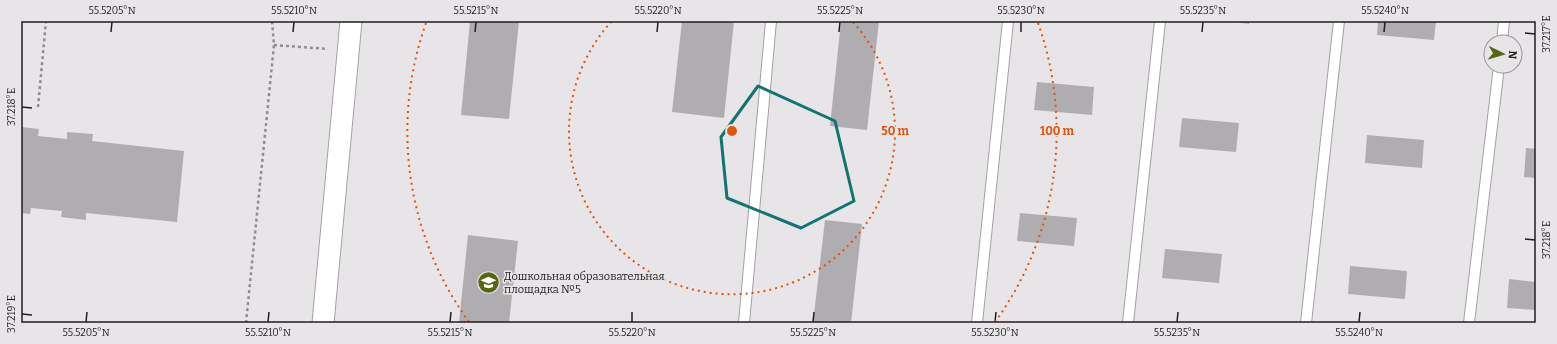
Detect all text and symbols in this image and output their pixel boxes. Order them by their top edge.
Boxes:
text: 55.5205°N [88,5,136,17]
text: 55.5210°N [271,5,317,17]
text: 55.5215°N [454,5,498,17]
text: 55.5220°N [634,5,682,17]
text: 55.5225°N [817,5,863,17]
text: 55.5230°N [997,5,1045,17]
text: 55.5235°N [1180,5,1226,17]
text: 55.5240°N [1361,5,1409,17]
text: 37.217°E [1541,15,1553,53]
north arrow [1483,34,1523,74]
text: N [1506,50,1519,60]
text: 37.218°E [6,88,18,126]
centre of rings [725,124,739,138]
text: 50 m [881,124,909,138]
text: 100 m [1040,124,1075,138]
text: 37.218°E [1541,221,1553,259]
school or university icon: Дошкольная образовательная площадка №5 [475,269,501,295]
place label: Дошкольная образовательная площадка №5 [504,270,665,296]
text: 37.219°E [6,295,18,333]
text: 55.5205°N [62,327,110,339]
text: 55.5210°N [245,327,291,339]
text: 55.5215°N [428,327,472,339]
text: 55.5220°N [608,327,656,339]
text: 55.5225°N [790,327,836,339]
text: 55.5230°N [971,327,1019,339]
text: 55.5235°N [1154,327,1200,339]
text: 55.5240°N [1335,327,1383,339]

